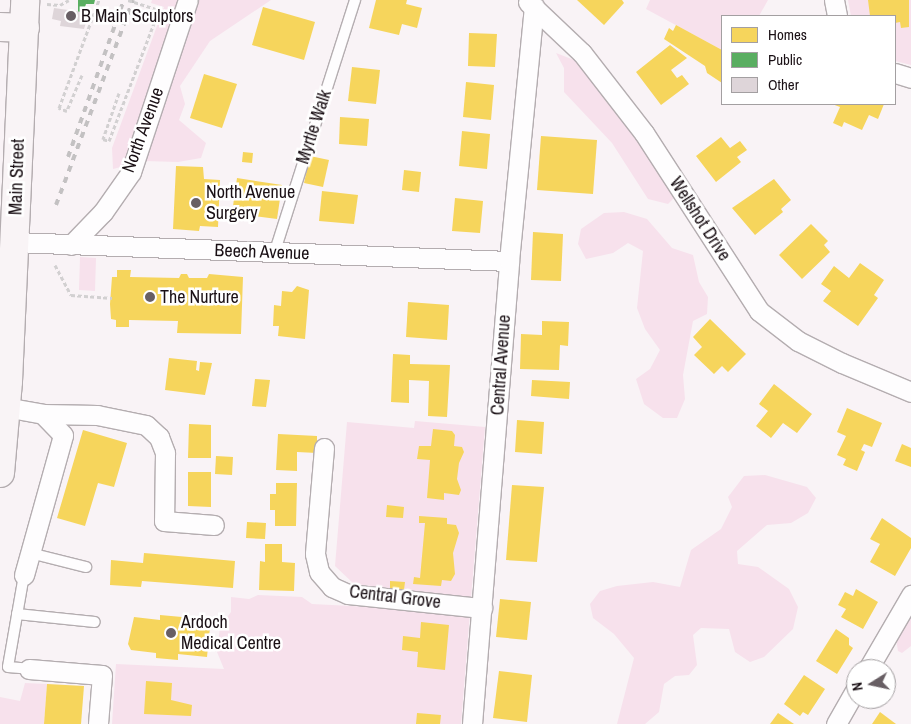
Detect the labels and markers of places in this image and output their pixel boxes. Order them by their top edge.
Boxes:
place label: B Main Sculptors [81,5,193,27]
marker: B Main Sculptors [65,10,77,22]
place label: North Avenue Surgery [206,182,296,224]
marker: North Avenue Surgery [190,197,202,209]
place label: The Nurture [160,286,239,308]
marker: The Nurture [144,291,156,303]
place label: Ardoch Medical Centre [181,612,281,654]
marker: Ardoch Medical Centre [165,627,177,639]

